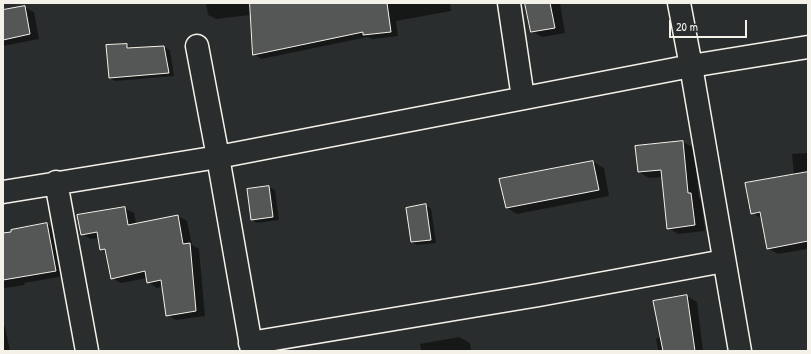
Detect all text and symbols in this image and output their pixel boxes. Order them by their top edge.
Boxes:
scale bar [671,12,749,38]
text: 20 m [676,18,698,35]

